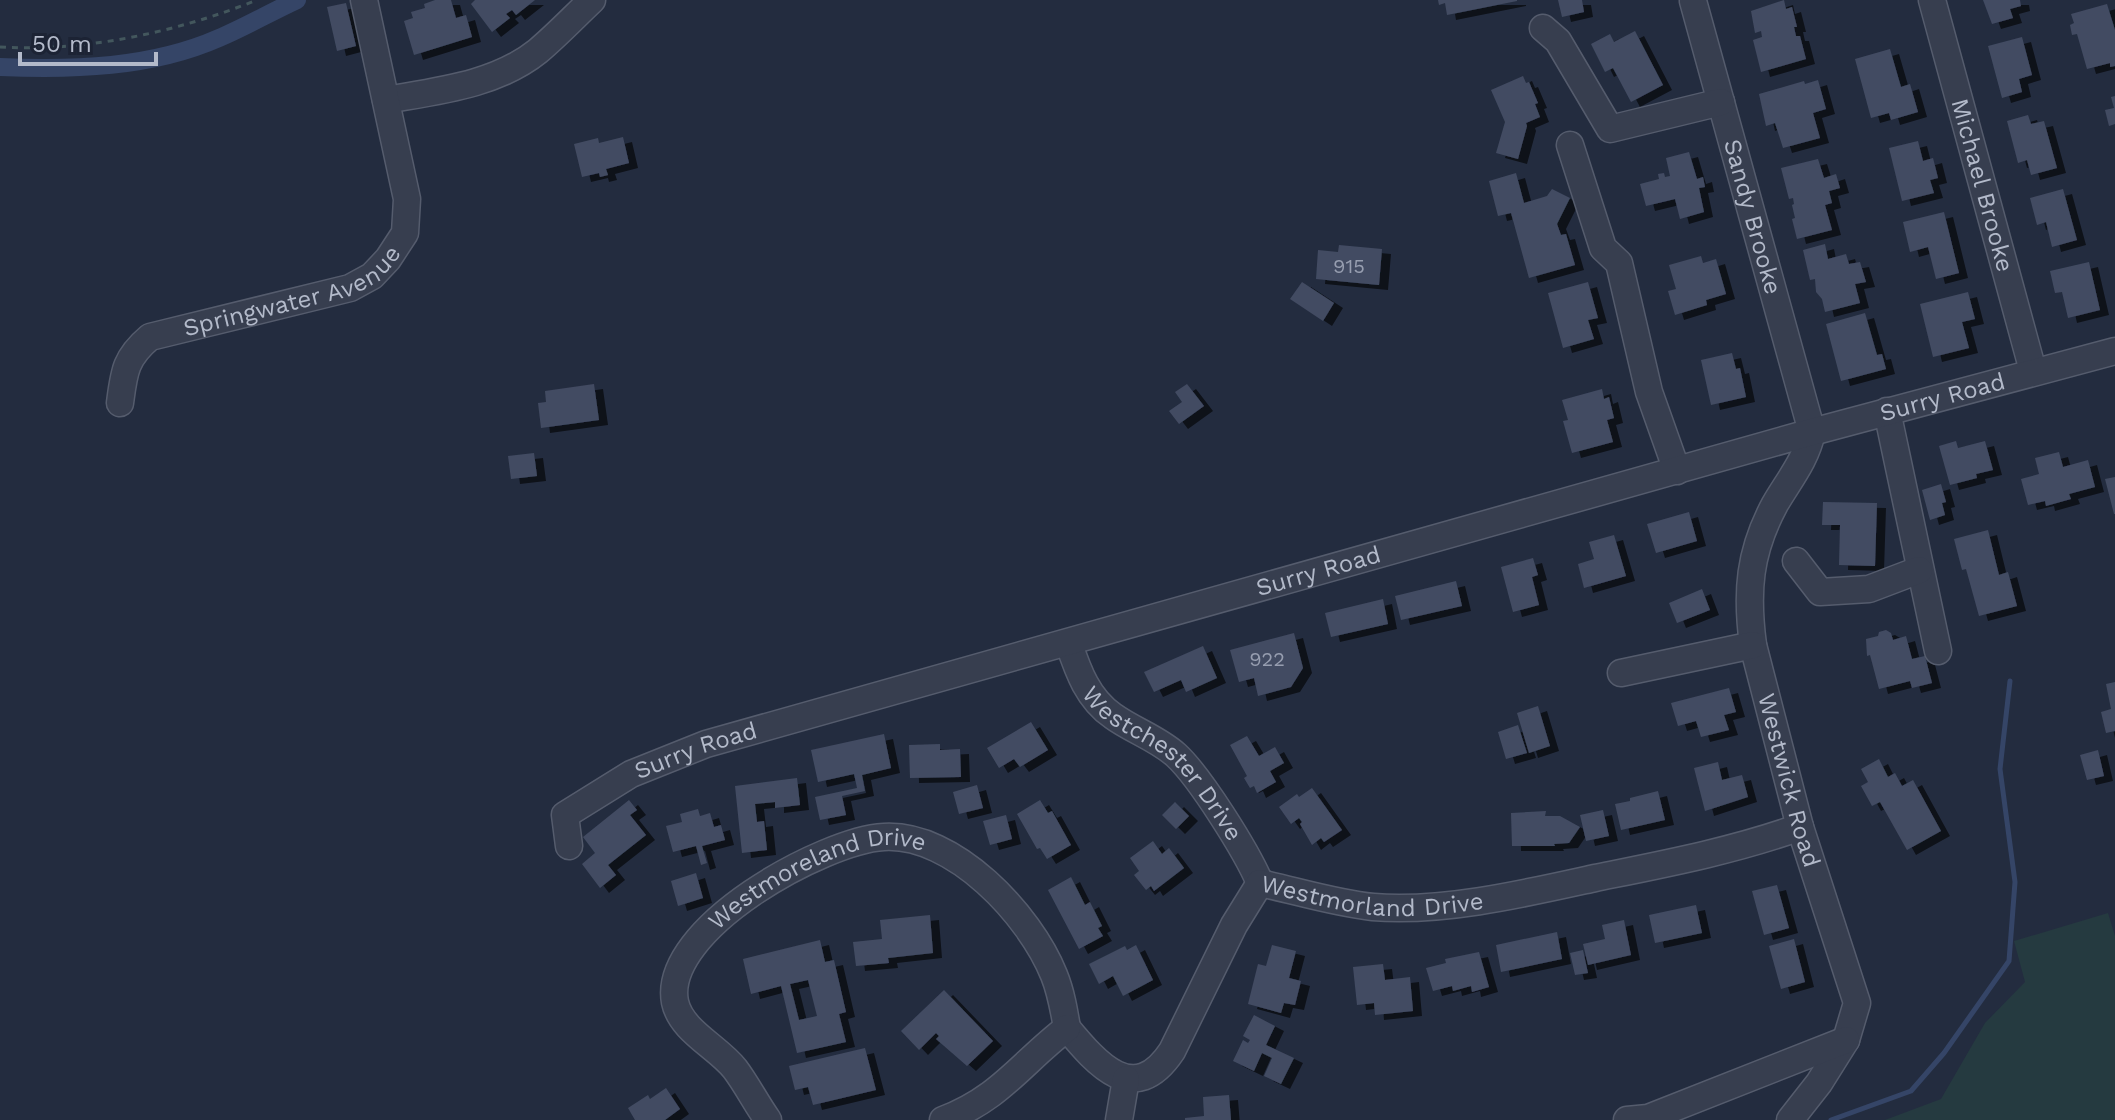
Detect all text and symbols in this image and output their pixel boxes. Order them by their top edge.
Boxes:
scale bar [20,16,156,66]
text: 50 m [32,30,92,58]
street label: Michael Brooke [1946,96,2019,275]
street label: Sandy Brooke [1718,136,1787,298]
street label: Springwater Avenue [181,241,407,342]
house number: 915 [1333,254,1365,278]
street label: Surry Road [1877,367,2008,427]
street label: Surry Road [1253,540,1384,602]
house number: 922 [1249,647,1285,671]
street label: Westchester Drive [1076,681,1248,846]
street label: Westwick Road [1752,691,1826,871]
street label: Surry Road [630,716,760,785]
street label: Westmoreland Drive [703,823,930,935]
street label: Westmorland Drive [1258,870,1485,922]

